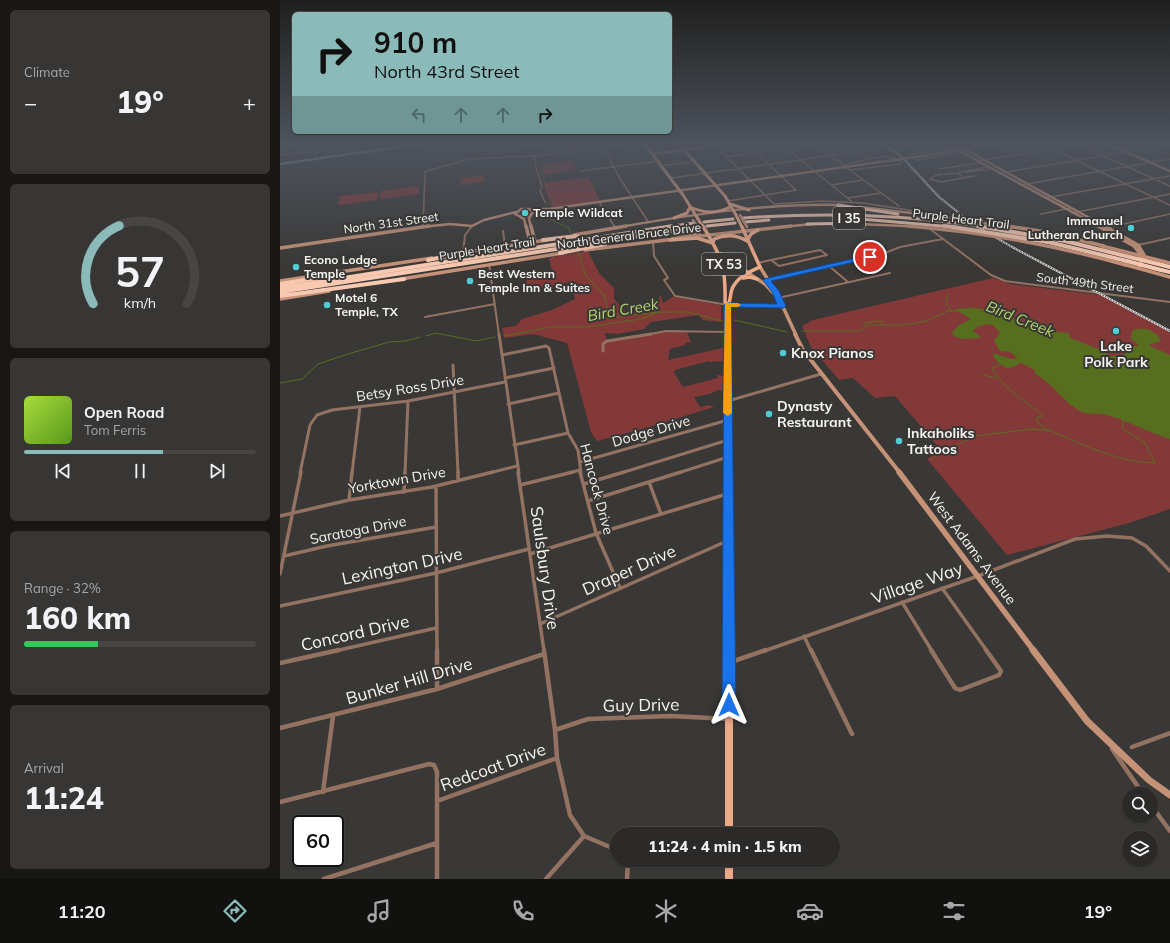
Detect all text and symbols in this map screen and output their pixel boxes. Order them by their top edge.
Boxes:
text: 910 m [374,25,457,60]
icon: right [308,28,360,80]
text: North 43rd Street [374,60,520,83]
text: Climate [24,64,70,80]
text: 19° [116,83,164,121]
text: − [24,89,37,117]
text: + [243,89,256,117]
icon: left [408,104,430,126]
icon: ahead [450,104,472,126]
icon: ahead [492,104,514,126]
icon: right [534,104,556,126]
place label: Temple Wildcat [533,205,623,220]
street label: Purple Heart Trail [912,205,1010,232]
road number: I 35 [833,207,865,229]
street label: North 31st Street [343,208,439,237]
marker: Temple Wildcat [520,208,530,218]
place label: Immanuel Lutheran Church [1028,213,1123,242]
street label: North General Bruce Drive [556,219,702,252]
marker: Immanuel Lutheran Church [1126,223,1136,233]
street label: Purple Heart Trail [438,233,536,264]
pin [853,240,887,274]
text: 57 [115,244,165,296]
icon: arrive [859,246,881,268]
place label: Econo Lodge Temple [304,252,377,281]
road number: TX 53 [702,253,746,275]
marker: Econo Lodge Temple [291,262,301,272]
place label: Best Western Temple Inn & Suites [478,266,590,295]
street label: South 49th Street [1036,269,1134,296]
marker: Best Western Temple Inn & Suites [465,276,475,286]
place label: Motel 6 Temple, TX [335,290,399,319]
text: km/h [124,293,156,311]
water label: Bird Creek [586,294,661,325]
water label: Bird Creek [983,296,1058,341]
marker: Motel 6 Temple, TX [322,300,332,310]
marker: Lake Polk Park [1111,326,1121,336]
place label: Lake Polk Park [1084,337,1148,371]
place label: Knox Pianos [791,344,874,362]
marker: Knox Pianos [778,348,788,358]
street label: Betsy Ross Drive [355,371,465,405]
place label: Dynasty Restaurant [777,397,852,431]
text: Open Road [84,403,164,422]
marker: Dynasty Restaurant [764,409,774,419]
street label: Dodge Drive [610,411,692,451]
text: Tom Ferris [84,422,146,438]
place label: Inkaholiks Tattoos [907,424,974,458]
marker: Inkaholiks Tattoos [894,436,904,446]
street label: Hancock Drive [576,441,618,537]
icon: previous [52,460,74,482]
icon: pause [129,460,151,482]
icon: next [206,460,228,482]
street label: Yorktown Drive [346,463,447,498]
street label: West Adams Avenue [924,488,1020,608]
street label: Saulsbury Drive [525,505,565,631]
street label: Saratoga Drive [308,512,408,548]
street label: Draper Drive [579,540,679,599]
street label: Lexington Drive [340,542,464,589]
street label: Village Way [868,557,966,609]
text: Range · 32% [24,580,101,596]
text: 160 km [24,599,131,637]
street label: Concord Drive [299,610,411,655]
street label: Bunker Hill Drive [343,652,474,709]
position arrow [708,684,750,726]
street label: Guy Drive [602,693,680,717]
street label: Redcoat Drive [437,738,548,795]
text: Arrival [24,760,64,776]
text: 11:24 [24,779,104,817]
map controls [1122,787,1158,867]
button: search [1122,787,1158,823]
speed limit sign: 60 [292,815,344,867]
button: layers [1122,831,1158,867]
text: 11:24 · 4 min · 1.5 km [648,837,802,856]
icon: directions [221,897,249,925]
icon: music [365,897,393,925]
icon: phone [509,897,537,925]
icon: climate [652,897,680,925]
icon: car [796,897,824,925]
icon: filters [940,897,968,925]
text: 11:20 [58,900,106,923]
text: 19° [1084,900,1112,923]

